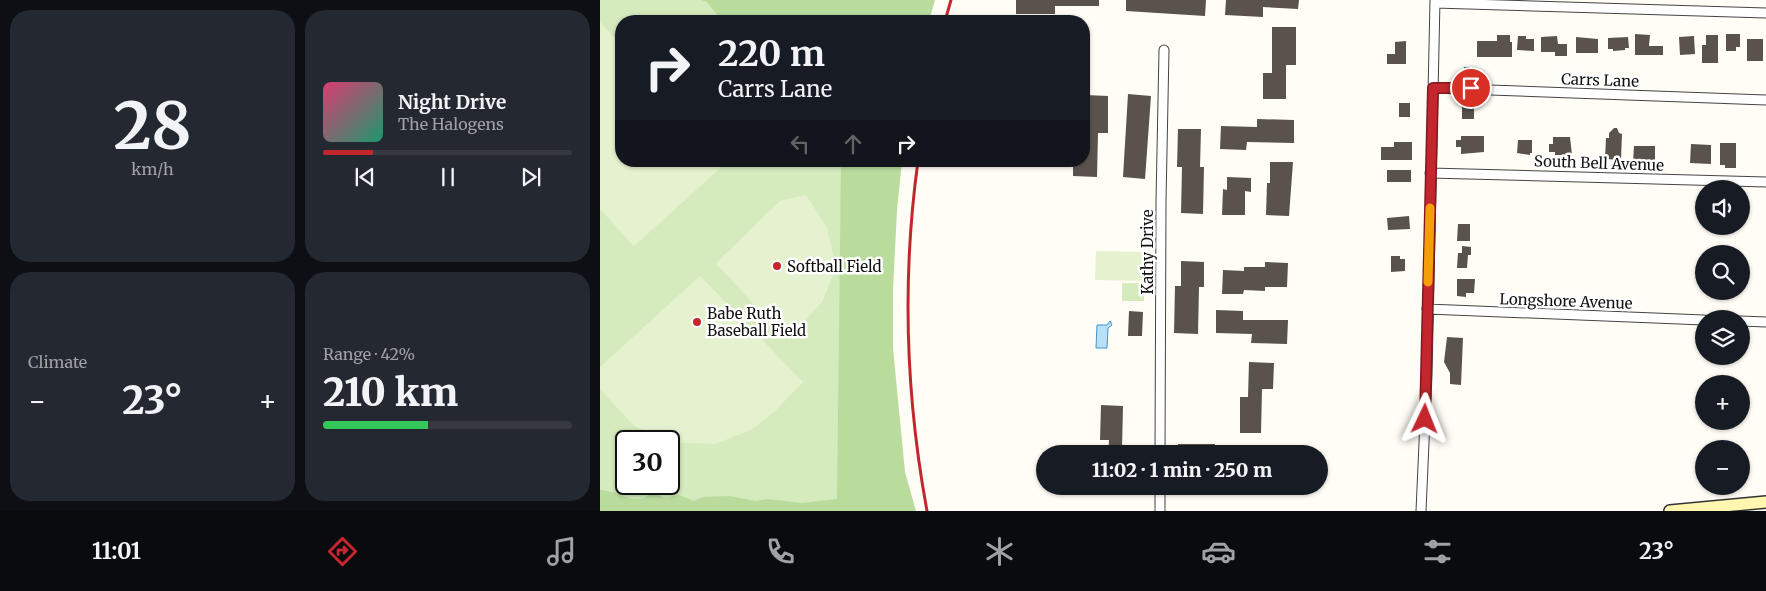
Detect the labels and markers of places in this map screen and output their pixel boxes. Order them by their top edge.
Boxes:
pin [1450,67,1492,109]
place label: Softball Field [787,257,882,276]
marker: Softball Field [771,260,783,272]
place label: Babe Ruth Baseball Field [707,304,806,340]
marker: Babe Ruth Baseball Field [691,316,703,328]

